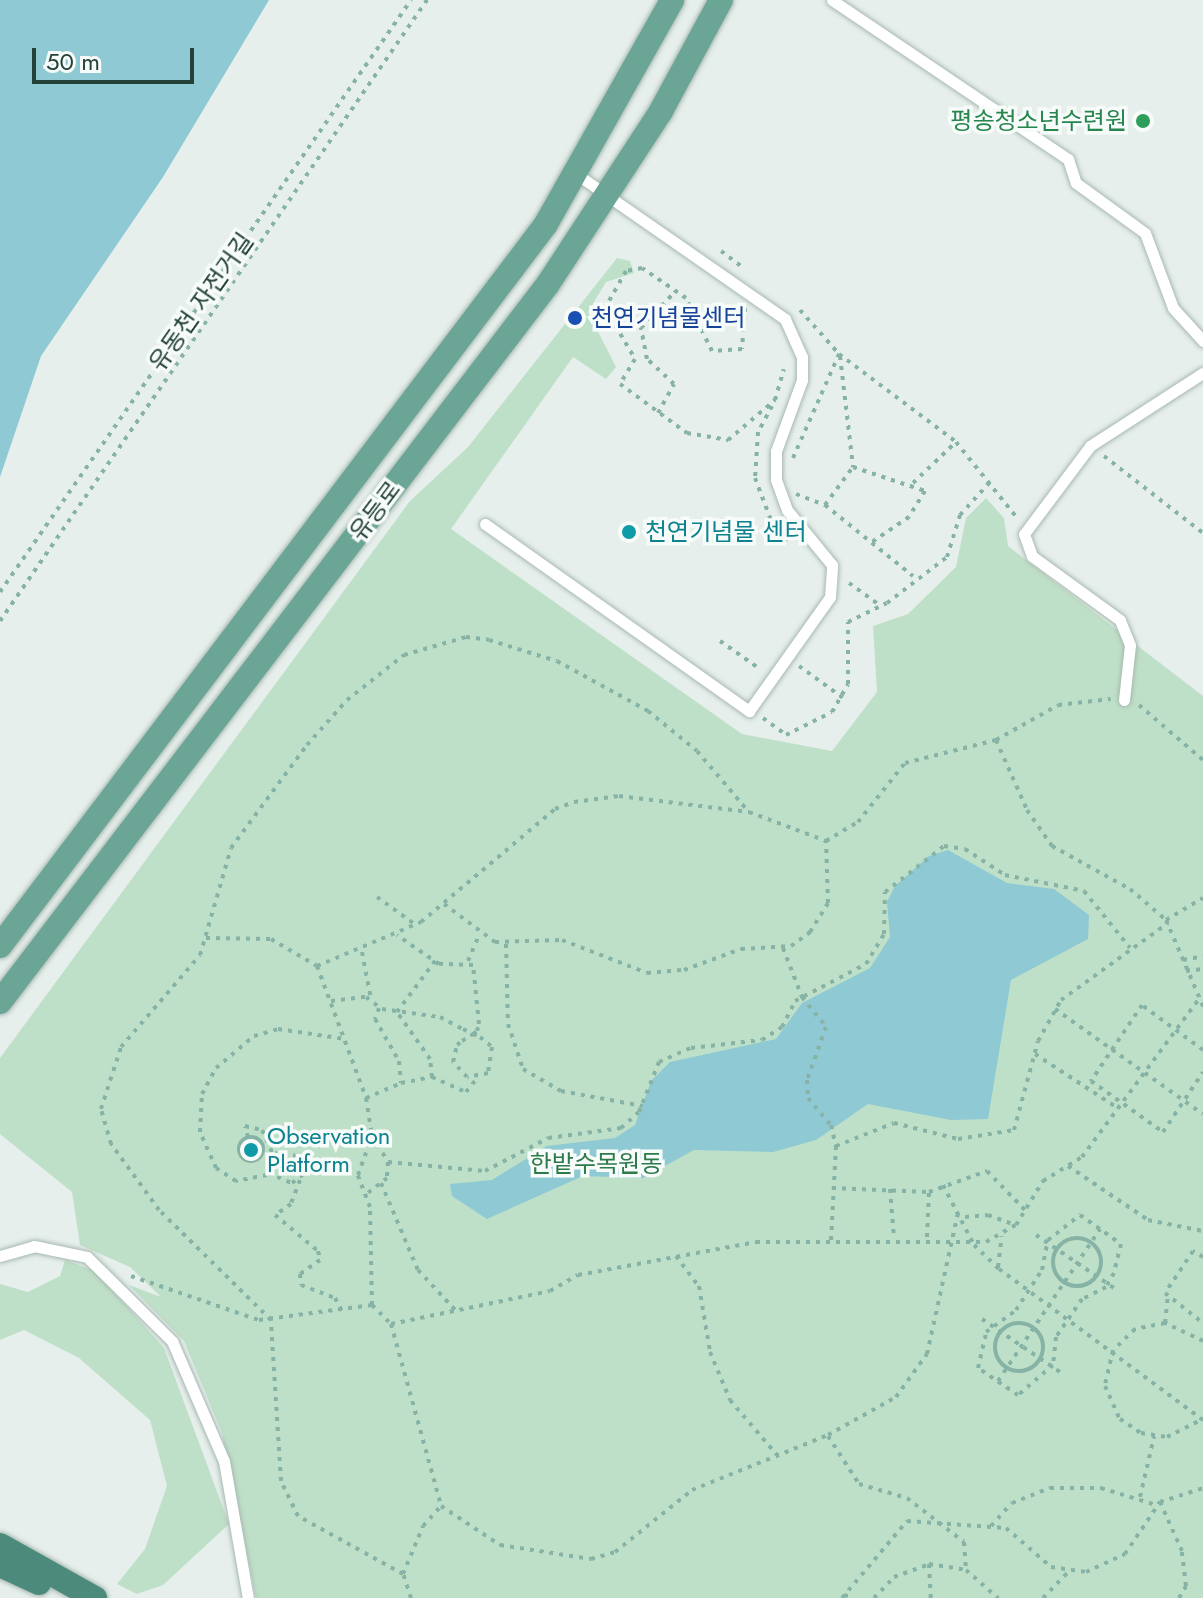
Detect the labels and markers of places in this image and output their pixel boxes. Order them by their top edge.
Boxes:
place label: 평송청소년수련원 [950,107,1127,135]
marker: 평송청소년수련원 [1134,112,1152,130]
place label: 천연기념물센터 [591,304,746,332]
marker: 천연기념물센터 [566,309,584,327]
place label: 천연기념물 센터 [645,518,807,546]
marker: 천연기념물 센터 [620,523,638,541]
place label: Observation Platform [267,1122,390,1178]
marker: Observation Platform [242,1141,260,1159]

